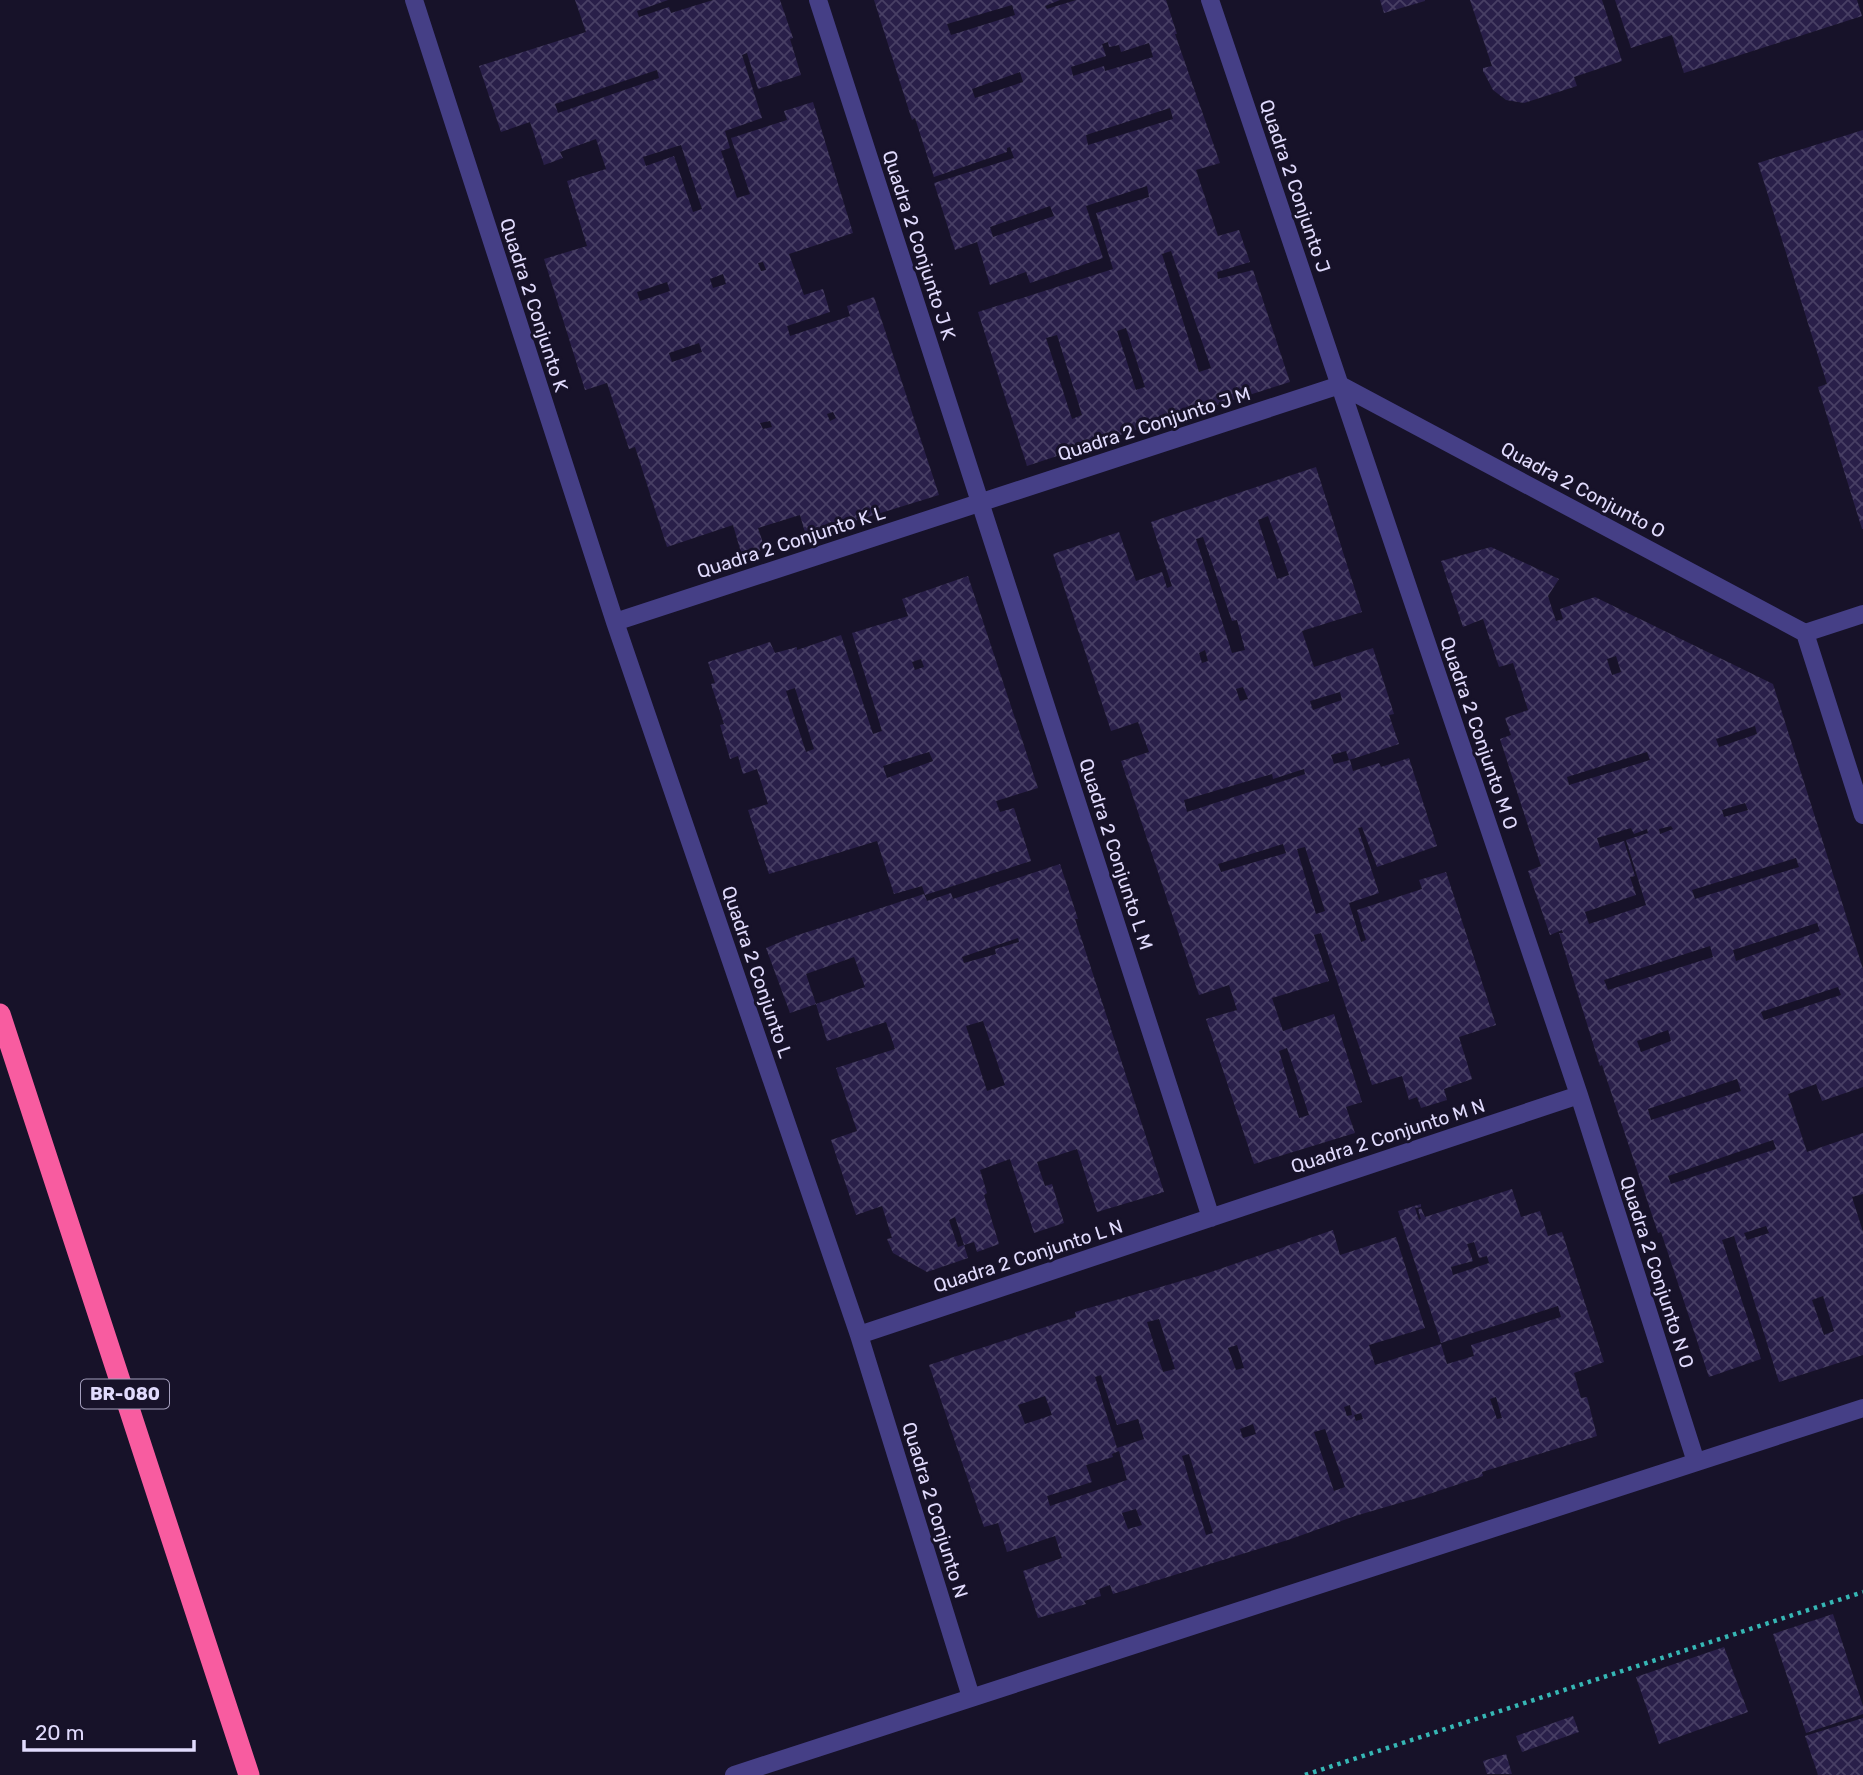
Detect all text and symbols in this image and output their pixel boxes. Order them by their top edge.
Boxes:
street label: Quadra 2 Conjunto J [1255,96,1335,276]
street label: Quadra 2 Conjunto J K [877,147,961,343]
street label: Quadra 2 Conjunto K [495,215,573,395]
street label: Quadra 2 Conjunto J M [1055,382,1253,466]
street label: Quadra 2 Conjunto O [1497,437,1669,543]
street label: Quadra 2 Conjunto K L [694,501,888,583]
street label: Quadra 2 Conjunto M O [1435,634,1523,832]
street label: Quadra 2 Conjunto L M [1074,755,1158,953]
street label: Quadra 2 Conjunto L [717,883,797,1061]
street label: Quadra 2 Conjunto M N [1288,1094,1488,1178]
street label: Quadra 2 Conjunto N O [1615,1173,1699,1371]
street label: Quadra 2 Conjunto L N [930,1214,1126,1298]
road number: BR-080 [81,1380,169,1408]
street label: Quadra 2 Conjunto N [897,1419,973,1601]
scale bar [24,1708,194,1752]
text: 20 m [35,1720,84,1745]

